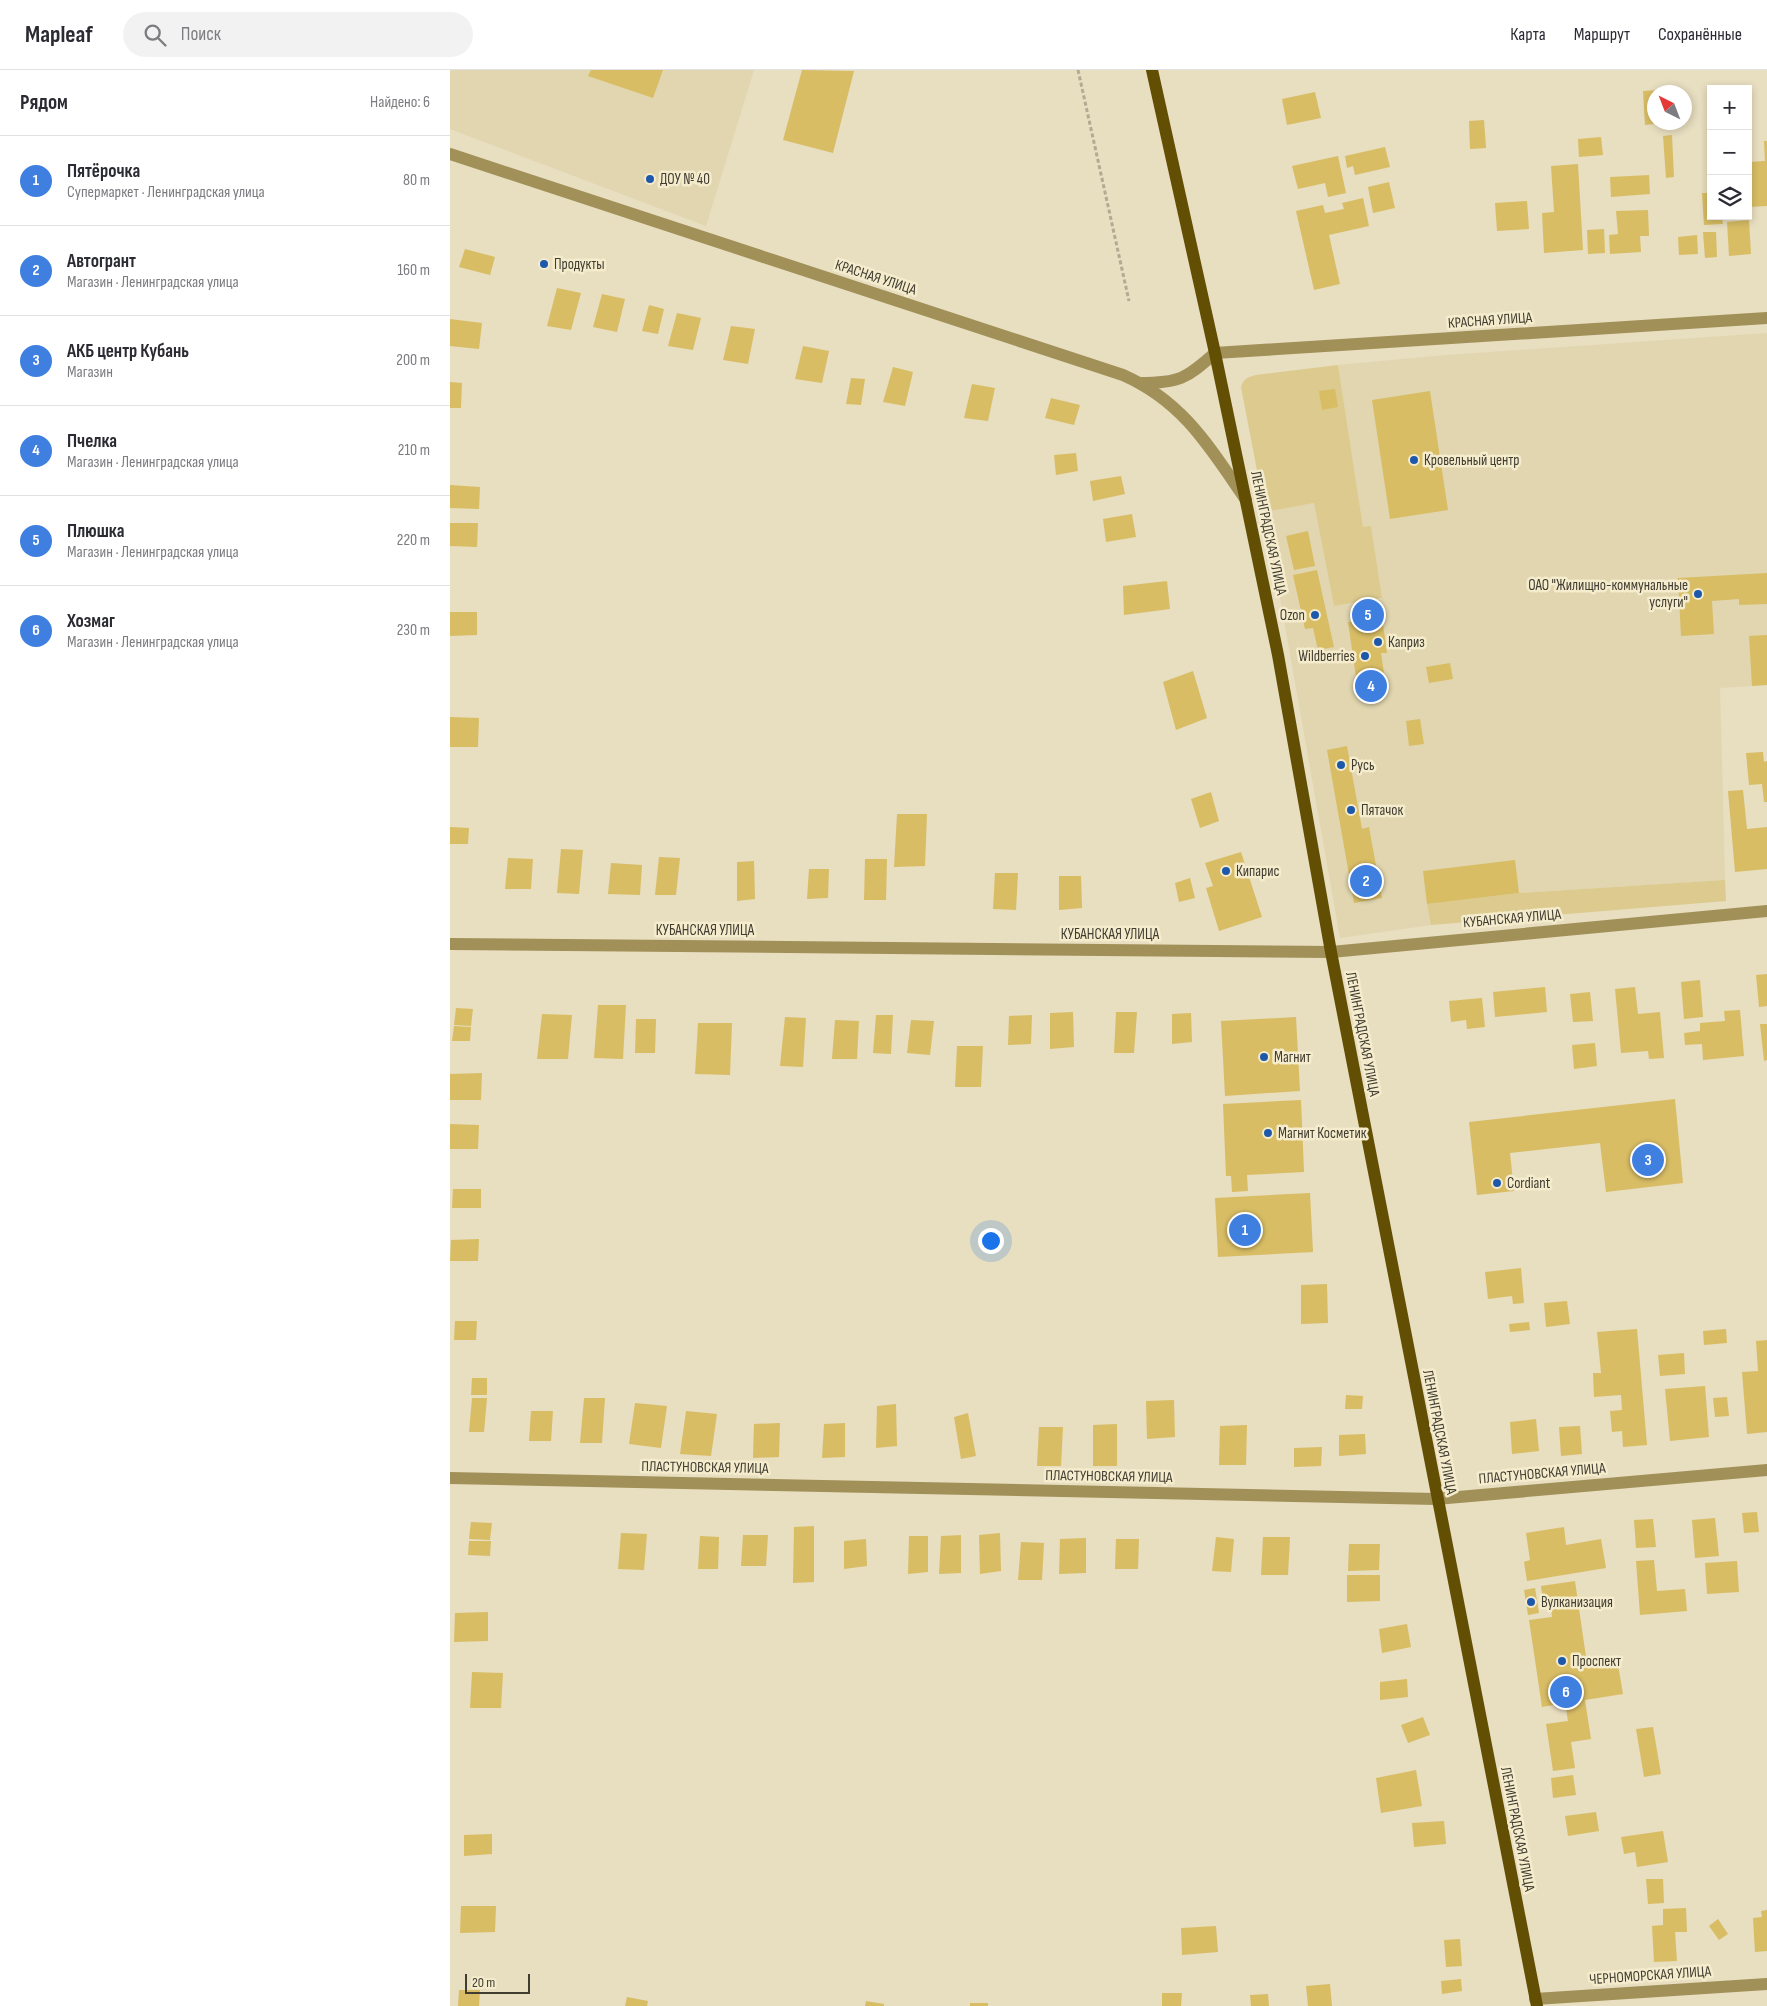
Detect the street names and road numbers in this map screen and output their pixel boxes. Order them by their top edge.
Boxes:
street label: КРАСНАЯ УЛИЦА [833,255,919,300]
street label: КРАСНАЯ УЛИЦА [1447,308,1533,333]
street label: ЛЕНИНГРАДСКАЯ УЛИЦА [1246,469,1291,597]
street label: КУБАНСКАЯ УЛИЦА [1462,905,1562,932]
street label: КУБАНСКАЯ УЛИЦА [656,921,755,940]
street label: КУБАНСКАЯ УЛИЦА [1061,925,1160,944]
street label: ЛЕНИНГРАДСКАЯ УЛИЦА [1341,970,1384,1099]
street label: ЛЕНИНГРАДСКАЯ УЛИЦА [1418,1368,1461,1497]
street label: ПЛАСТУНОВСКАЯ УЛИЦА [641,1457,769,1478]
street label: ПЛАСТУНОВСКАЯ УЛИЦА [1478,1458,1607,1489]
street label: ПЛАСТУНОВСКАЯ УЛИЦА [1045,1466,1173,1487]
street label: ЛЕНИНГРАДСКАЯ УЛИЦА [1496,1765,1539,1894]
street label: ЧЕРНОМОРСКАЯ УЛИЦА [1588,1962,1712,1989]

